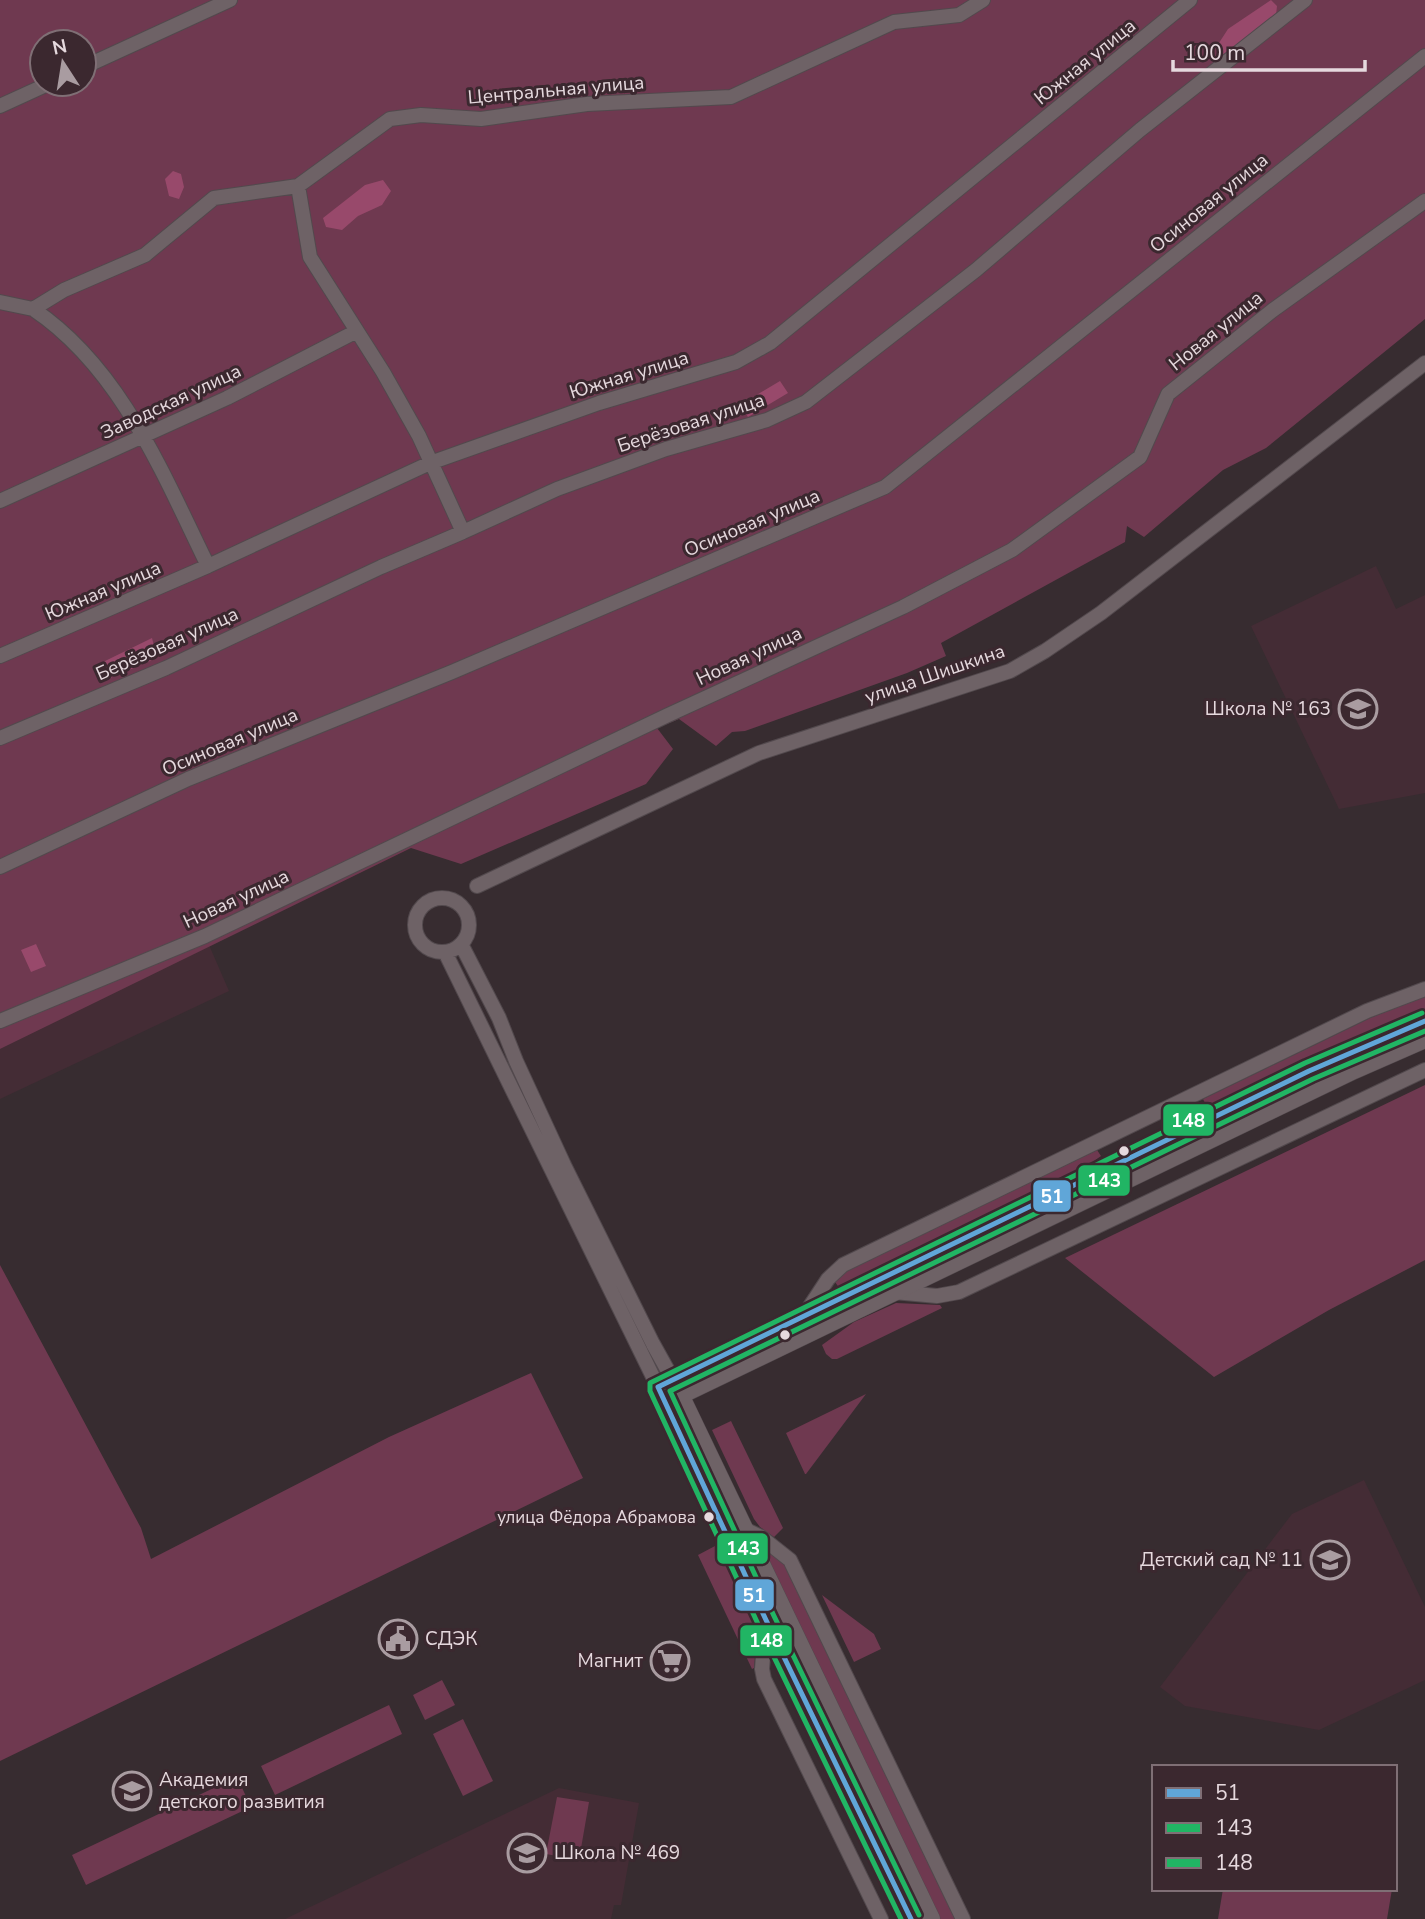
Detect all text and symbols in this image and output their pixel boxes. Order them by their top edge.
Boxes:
street label: Южная улица [1029,13,1141,111]
north arrow [28,28,98,98]
scale bar [1173,28,1366,72]
text: N [50,33,69,62]
text: 100 m [1184,39,1245,67]
street label: Центральная улица [467,69,645,111]
street label: Осиновая улица [1144,147,1274,259]
street label: Новая улица [1164,285,1268,377]
street label: Южная улица [566,344,692,406]
street label: Заводская улица [97,358,245,446]
street label: Берёзовая улица [614,387,768,459]
street label: Осиновая улица [680,483,824,563]
street label: Южная улица [41,555,165,627]
street label: Берёзовая улица [92,601,242,687]
street label: Новая улица [692,620,806,692]
street label: улица Шишкина [861,638,1009,710]
school or university icon: Школа № 163 [1337,688,1379,730]
place label: Школа № 163 [1205,696,1331,722]
street label: Осиновая улица [158,702,302,782]
street label: Новая улица [179,863,293,935]
line badge: 148 [1162,1103,1215,1137]
text: 148 [1171,1108,1205,1134]
unlabelled marker [1117,1144,1131,1158]
line badge: 143 [1077,1164,1131,1197]
text: 143 [1087,1168,1121,1194]
line badge: 51 [1032,1179,1072,1213]
text: 51 [1041,1184,1063,1210]
unlabelled marker [778,1328,792,1342]
place label: улица Фёдора Абрамова [497,1506,696,1529]
marker: улица Фёдора Абрамова [702,1510,716,1524]
line badge: 143 [716,1532,769,1565]
text: 143 [726,1536,760,1562]
school or university icon: Детский сад № 11 [1309,1539,1351,1581]
place label: Детский сад № 11 [1140,1547,1303,1573]
line badge: 51 [734,1578,775,1612]
text: 51 [743,1583,765,1609]
public building icon: СДЭК [377,1618,419,1660]
line badge: 148 [739,1624,793,1657]
place label: СДЭК [425,1626,478,1652]
text: 148 [749,1628,783,1654]
supermarket icon: Магнит [649,1640,691,1682]
place label: Магнит [578,1648,644,1674]
legend [1152,1765,1397,1891]
place label: Академия детского развития [159,1767,325,1815]
school or university icon: Академия детского развития [111,1770,153,1812]
text: 51 [1215,1779,1240,1807]
text: 143 [1215,1814,1253,1842]
school or university icon: Школа № 469 [506,1832,548,1874]
place label: Школа № 469 [554,1840,680,1866]
text: 148 [1215,1849,1253,1877]

